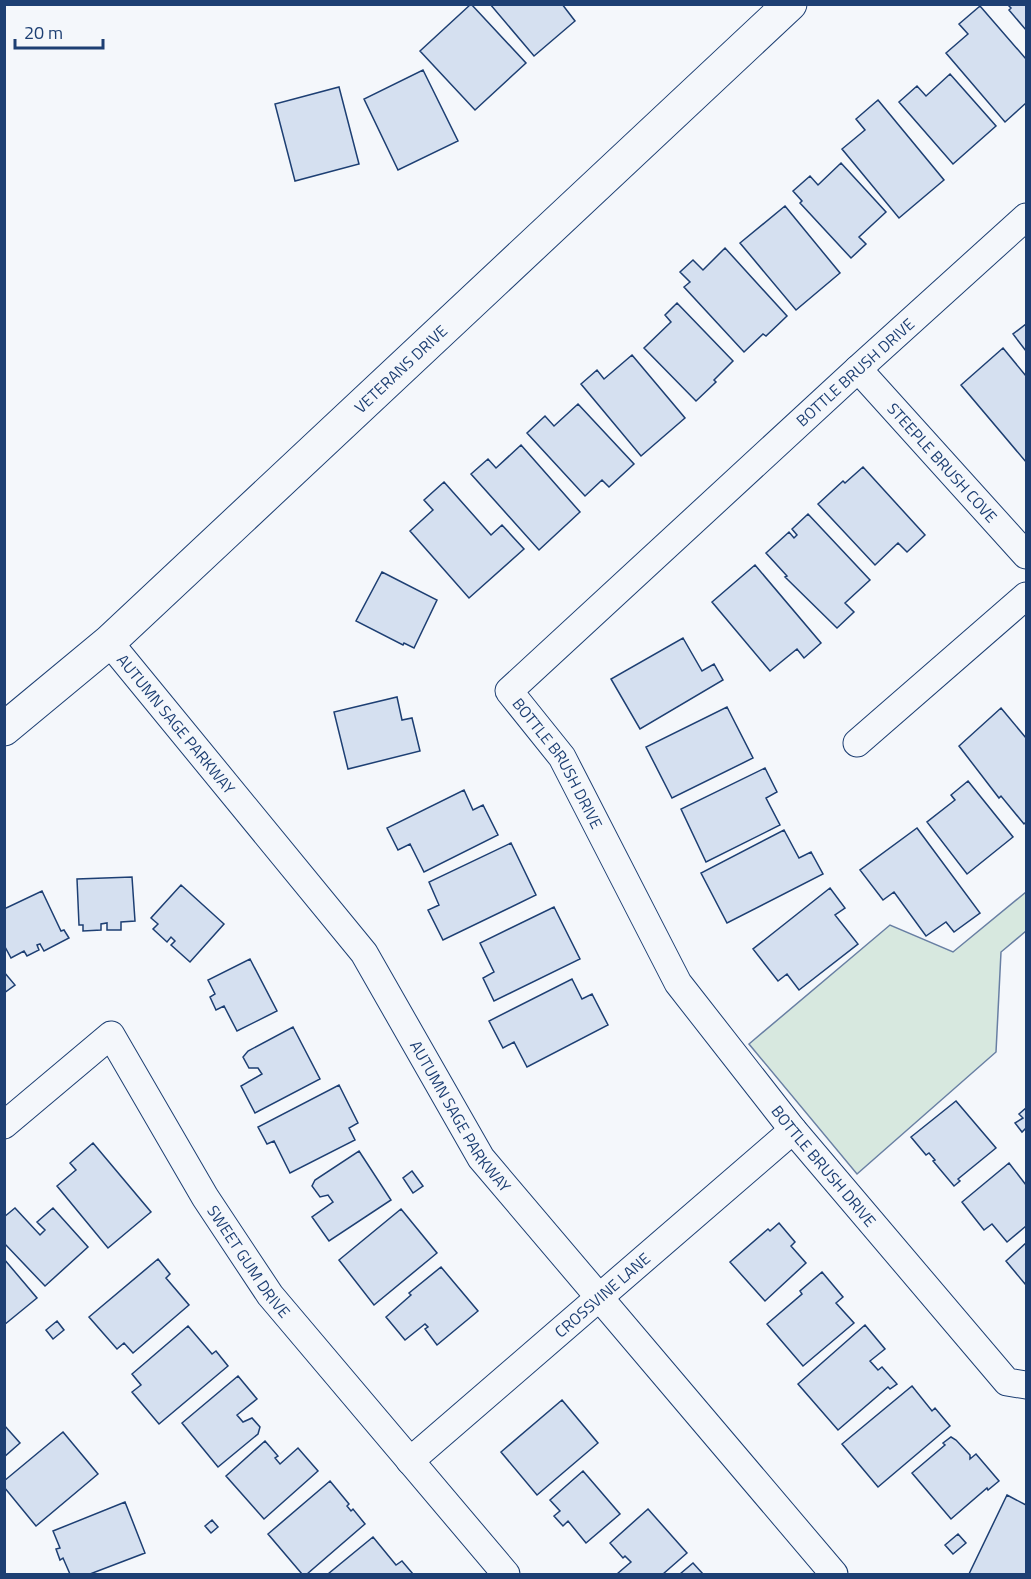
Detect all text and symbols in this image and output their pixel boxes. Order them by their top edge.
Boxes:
scale bar [15,12,104,50]
text: 20 m [24,19,63,46]
street label: BOTTLE BRUSH DRIVE [790,312,920,432]
street label: VETERANS DRIVE [349,319,453,419]
street label: STEEPLE BRUSH COVE [882,397,1003,528]
street label: AUTUMN SAGE PARKWAY [111,649,241,800]
street label: BOTTLE BRUSH DRIVE [507,692,609,833]
street label: AUTUMN SAGE PARKWAY [404,1036,517,1198]
street label: BOTTLE BRUSH DRIVE [766,1100,882,1232]
street label: SWEET GUM DRIVE [202,1200,296,1323]
street label: CROSSVINE LANE [549,1247,655,1343]

